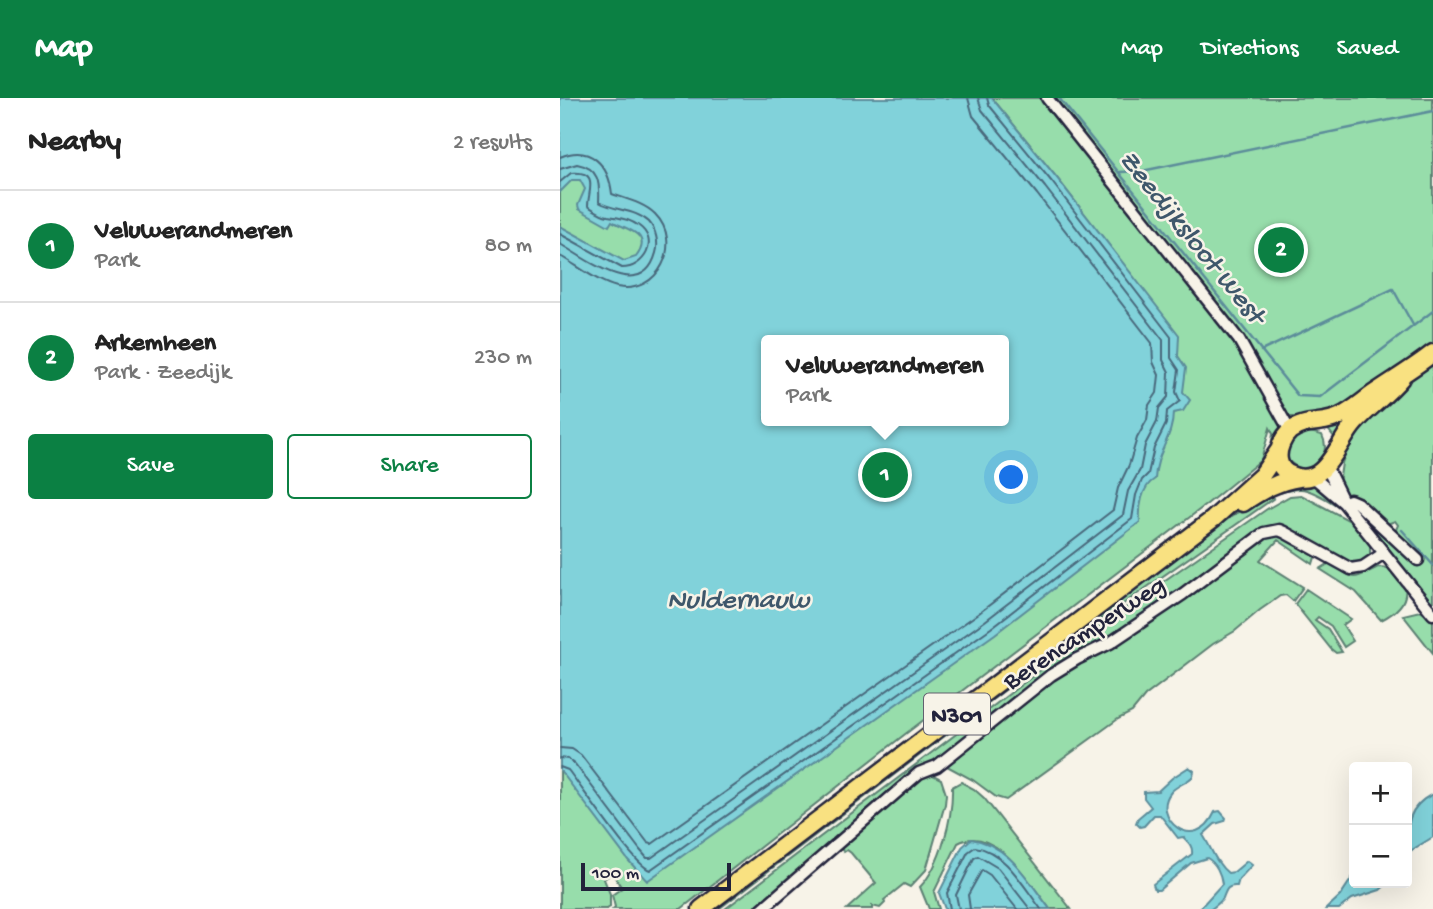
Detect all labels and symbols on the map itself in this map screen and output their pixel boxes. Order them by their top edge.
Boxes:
water label: Zeedijksloot West [1110,144,1273,335]
pin: 2 [1258,224,1304,276]
pin: 1 [862,449,908,501]
your location [994,460,1028,494]
street label: Berencamperweg [998,571,1172,699]
water label: Nuldernauw [667,585,811,618]
road number: N301 [924,694,990,734]
scale bar [581,860,732,892]

